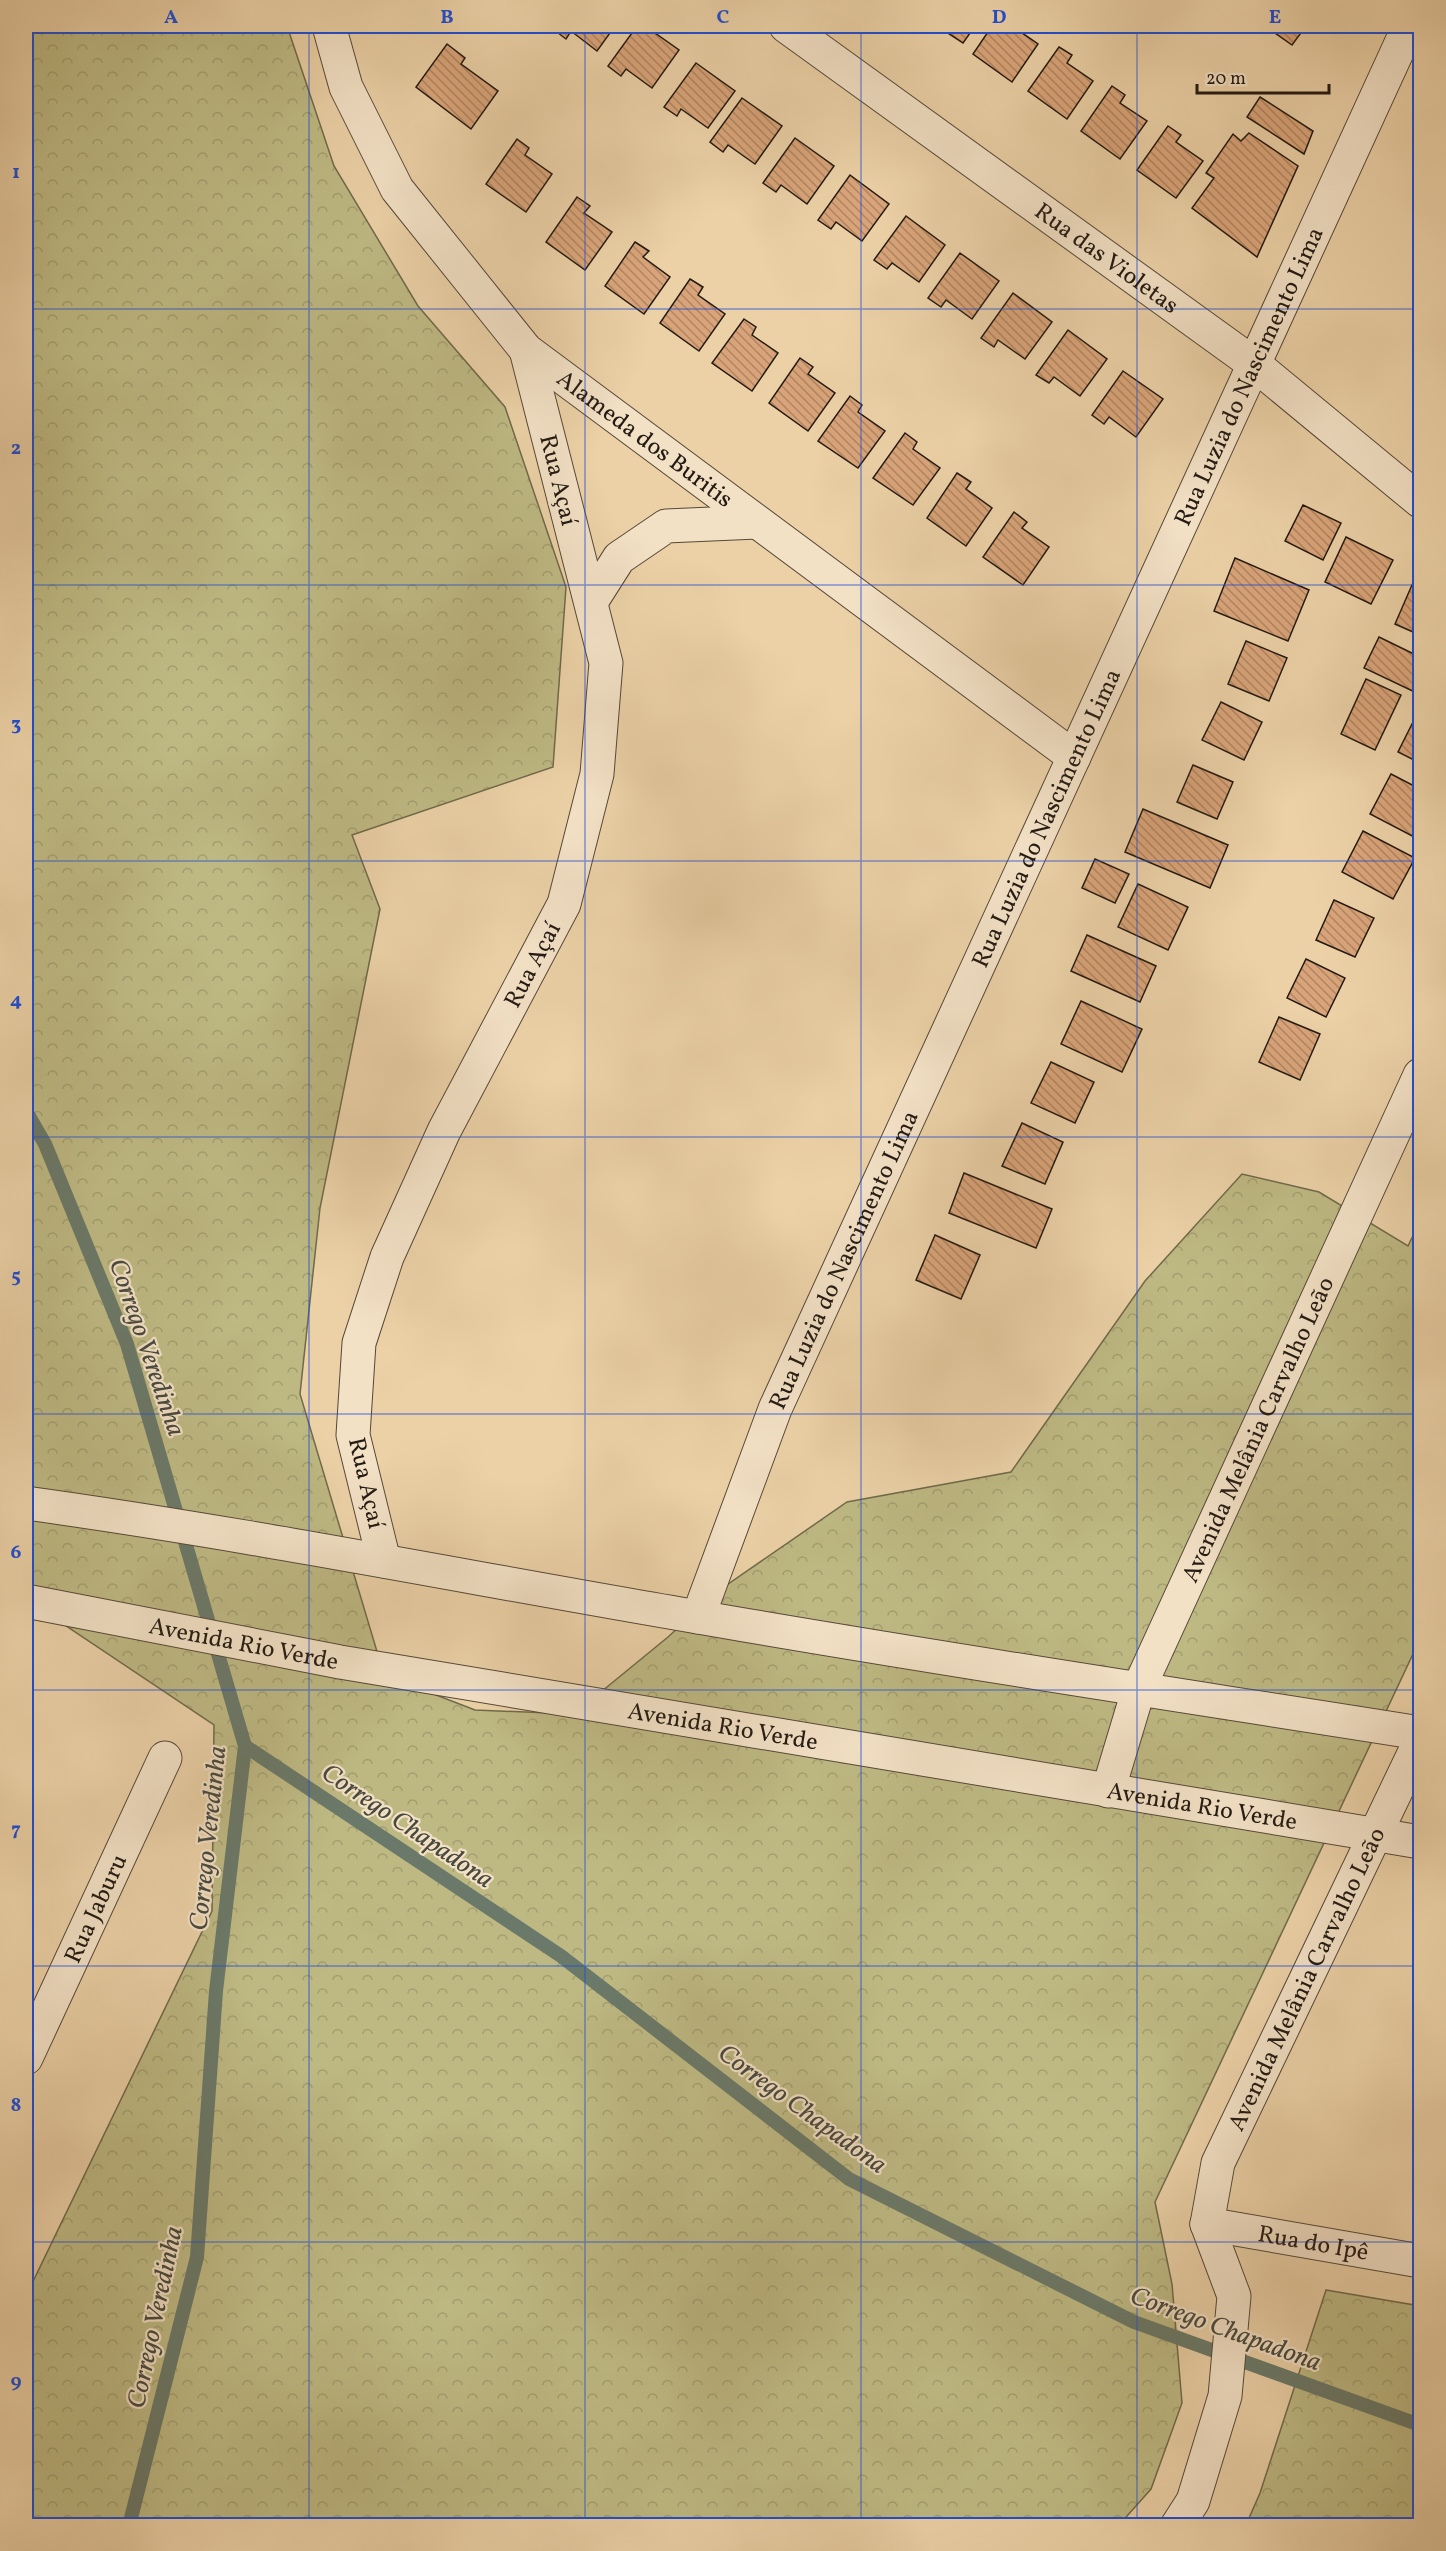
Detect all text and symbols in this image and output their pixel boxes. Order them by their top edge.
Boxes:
text: A [164,4,178,32]
text: B [440,4,454,32]
text: C [717,4,730,32]
text: D [992,4,1006,32]
text: E [1269,4,1281,32]
scale bar [1197,57,1329,95]
text: 20 m [1206,67,1246,92]
text: 1 [12,159,20,187]
street label: Rua das Violetas [1027,196,1185,323]
street label: Rua Luzia do Nascimento Lima [1167,222,1334,532]
street label: Alameda dos Buritis [549,363,739,517]
street label: Rua Açaí [529,431,585,530]
text: 2 [11,435,21,463]
street label: Rua Luzia do Nascimento Lima [964,664,1131,974]
text: 3 [11,711,21,739]
street label: Rua Açaí [497,916,571,1015]
text: 4 [10,987,22,1015]
street label: Rua Luzia do Nascimento Lima [762,1106,929,1416]
water label: Corrego Veredinha [99,1254,193,1441]
text: 5 [11,1263,21,1291]
street label: Avenida Melânia Carvalho Leão [1175,1272,1344,1589]
street label: Rua Açaí [338,1434,392,1533]
text: 6 [11,1539,22,1567]
street label: Avenida Rio Verde [146,1610,341,1680]
street label: Avenida Rio Verde [625,1695,820,1760]
water label: Corrego Veredinha [181,1744,237,1932]
water label: Corrego Chapadona [314,1756,500,1898]
street label: Avenida Rio Verde [1104,1775,1300,1840]
text: 7 [11,1816,21,1844]
street label: Avenida Melânia Carvalho Leão [1221,1822,1395,2137]
street label: Rua Jaburu [57,1849,137,1969]
water label: Corrego Chapadona [710,2036,894,2183]
text: 8 [11,2092,21,2120]
street label: Rua do Ipê [1255,2218,1371,2271]
water label: Corrego Veredinha [119,2223,193,2412]
water label: Corrego Chapadona [1125,2279,1326,2381]
text: 9 [10,2368,22,2396]

